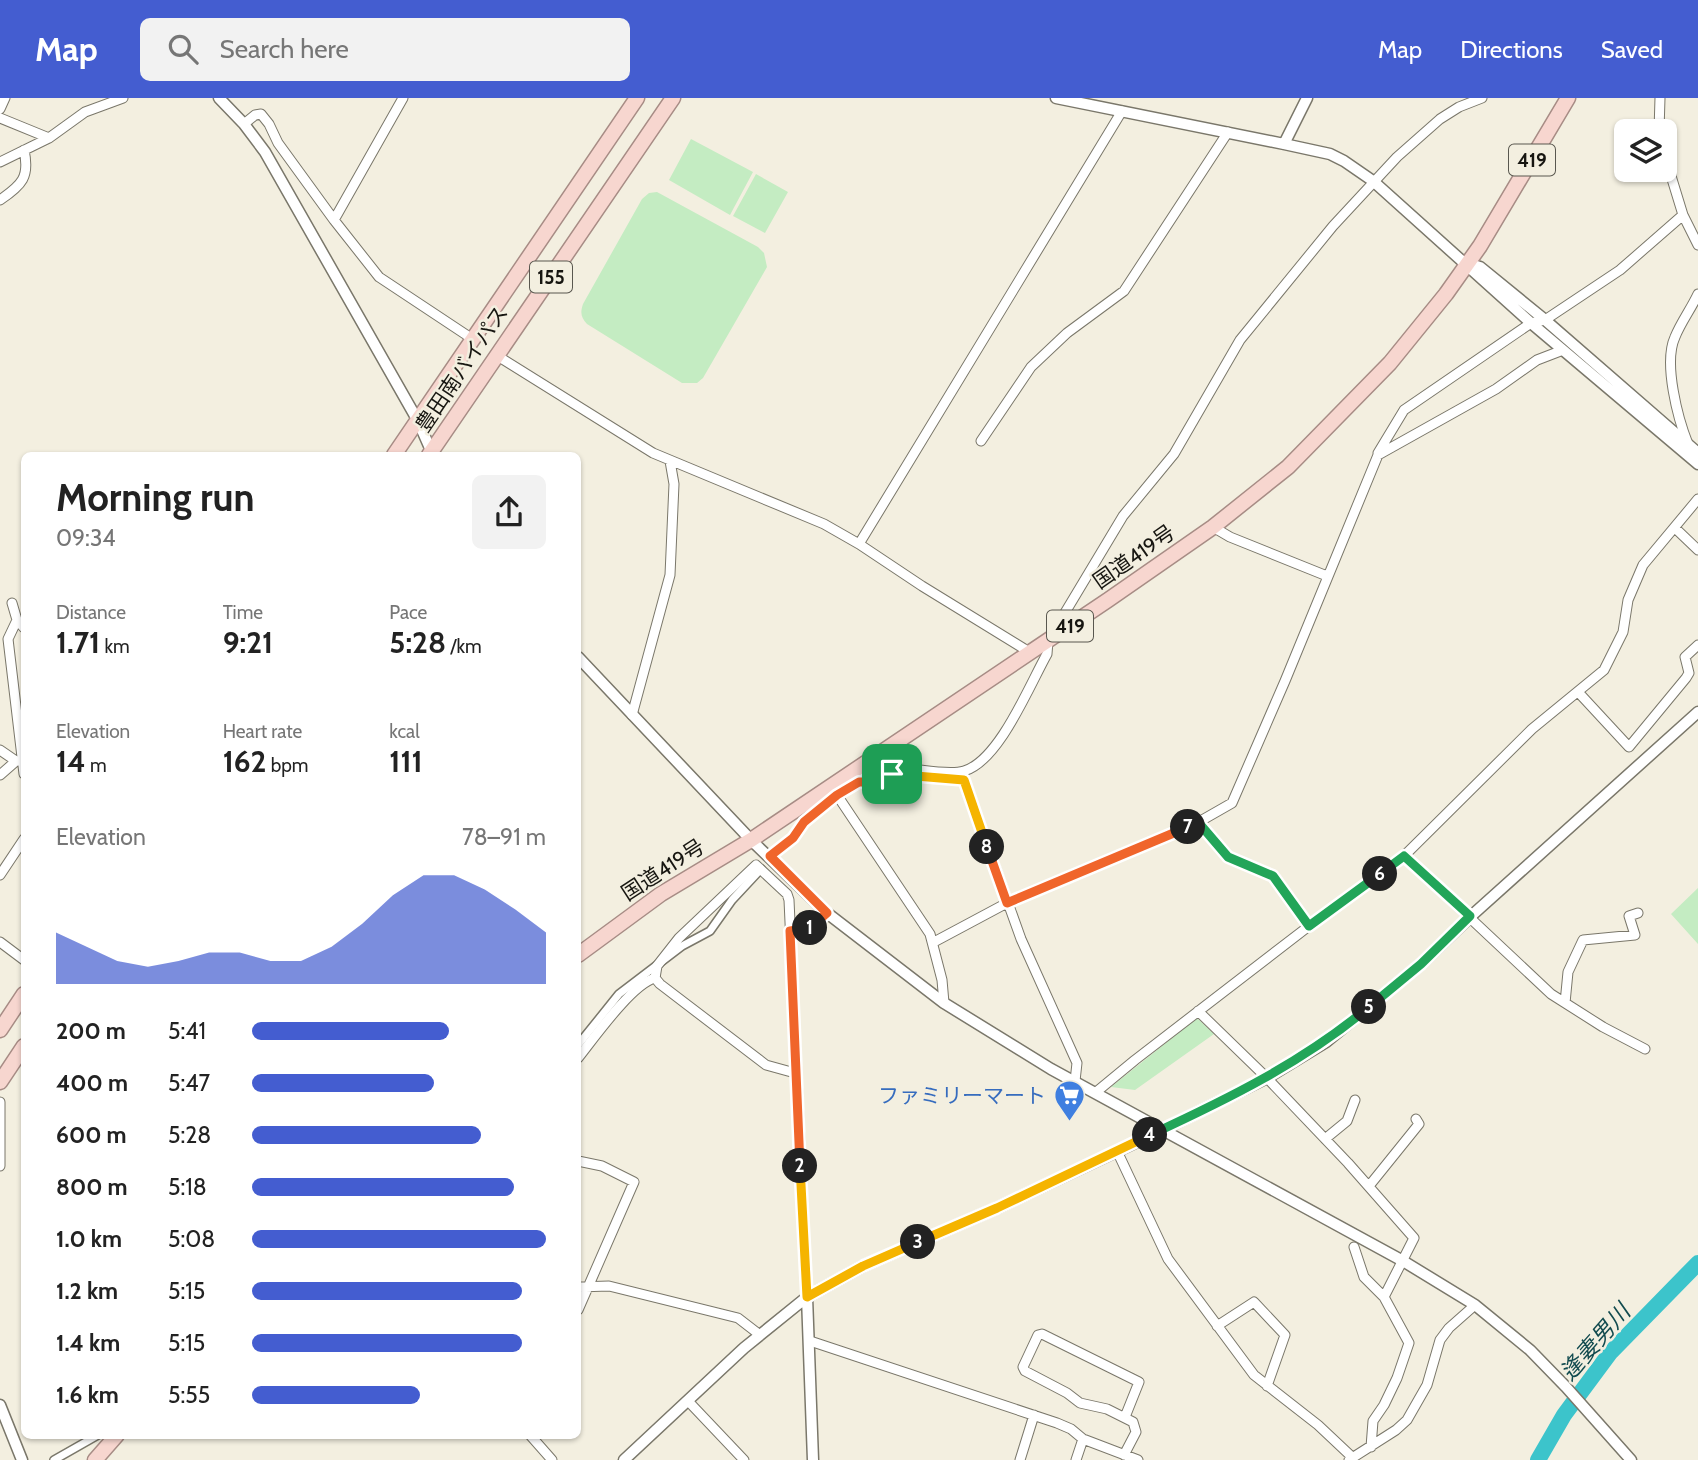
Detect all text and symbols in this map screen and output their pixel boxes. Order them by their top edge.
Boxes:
search box [140,18,630,81]
text: Map [35,29,98,69]
icon: search [164,30,202,68]
text: Search here [220,33,349,65]
text: Map [1378,35,1422,64]
text: Directions [1460,35,1563,64]
text: Saved [1601,35,1663,64]
map controls [1614,119,1677,182]
button: layers [1614,119,1677,182]
road number: 419 [1509,144,1555,176]
road number: 155 [530,262,572,293]
street label: 豊田南バイパス [410,301,513,436]
text: Morning run [56,474,255,521]
button: share [472,475,546,549]
street label: 国道419号 [1088,519,1179,594]
text: 09:34 [56,524,116,552]
text: Distance [56,601,126,624]
text: Time [223,601,263,624]
text: Pace [389,601,427,624]
road number: 419 [1047,610,1093,642]
text: 1.71 [56,624,100,661]
text: 9:21 [223,624,273,661]
text: 5:28 [389,624,446,661]
text: km [100,635,130,658]
text: /km [446,635,482,658]
text: Elevation [56,720,130,743]
text: Heart rate [223,720,302,743]
text: kcal [389,720,420,743]
text: 14 [56,743,86,780]
text: 162 [223,743,266,780]
text: 111 [389,743,423,780]
pin [862,744,922,804]
text: m [86,754,107,777]
text: bpm [266,754,309,777]
icon: arrive [873,755,911,793]
pin: 7 [1170,810,1206,844]
text: 7 [1183,815,1192,838]
text: Elevation [56,823,146,851]
text: 78–91 m [462,823,546,851]
pin: 8 [970,830,1004,864]
street label: 国道419号 [617,834,709,906]
text: 8 [981,835,992,858]
pin: 6 [1362,856,1398,892]
text: 6 [1374,862,1385,885]
pin: 1 [792,910,828,946]
text: 1 [806,916,813,939]
pin: 5 [1352,990,1386,1024]
text: 5 [1363,995,1374,1018]
text: 200 m [56,1017,126,1045]
text: 5:41 [168,1017,206,1045]
text: 400 m [56,1069,128,1097]
text: 5:47 [168,1069,210,1097]
supermarket icon: ファミリーマート [1052,1079,1086,1123]
place label: ファミリーマート [878,1083,1046,1108]
pin: 4 [1132,1118,1168,1152]
text: 600 m [56,1121,127,1149]
text: 5:28 [168,1121,211,1149]
text: 4 [1144,1123,1155,1146]
pin: 2 [782,1148,818,1184]
text: 2 [794,1154,805,1177]
text: 800 m [56,1173,128,1201]
text: 5:18 [168,1173,207,1201]
pin: 3 [900,1224,936,1260]
text: 1.0 km [56,1225,122,1253]
text: 5:08 [168,1225,215,1253]
text: 3 [912,1230,923,1253]
text: 1.2 km [56,1277,118,1305]
text: 5:15 [168,1277,205,1305]
water label: 逢妻男川 [1554,1296,1638,1386]
text: 1.4 km [56,1329,120,1357]
text: 5:15 [168,1329,205,1357]
text: 1.6 km [56,1381,119,1409]
text: 5:55 [168,1381,210,1409]

